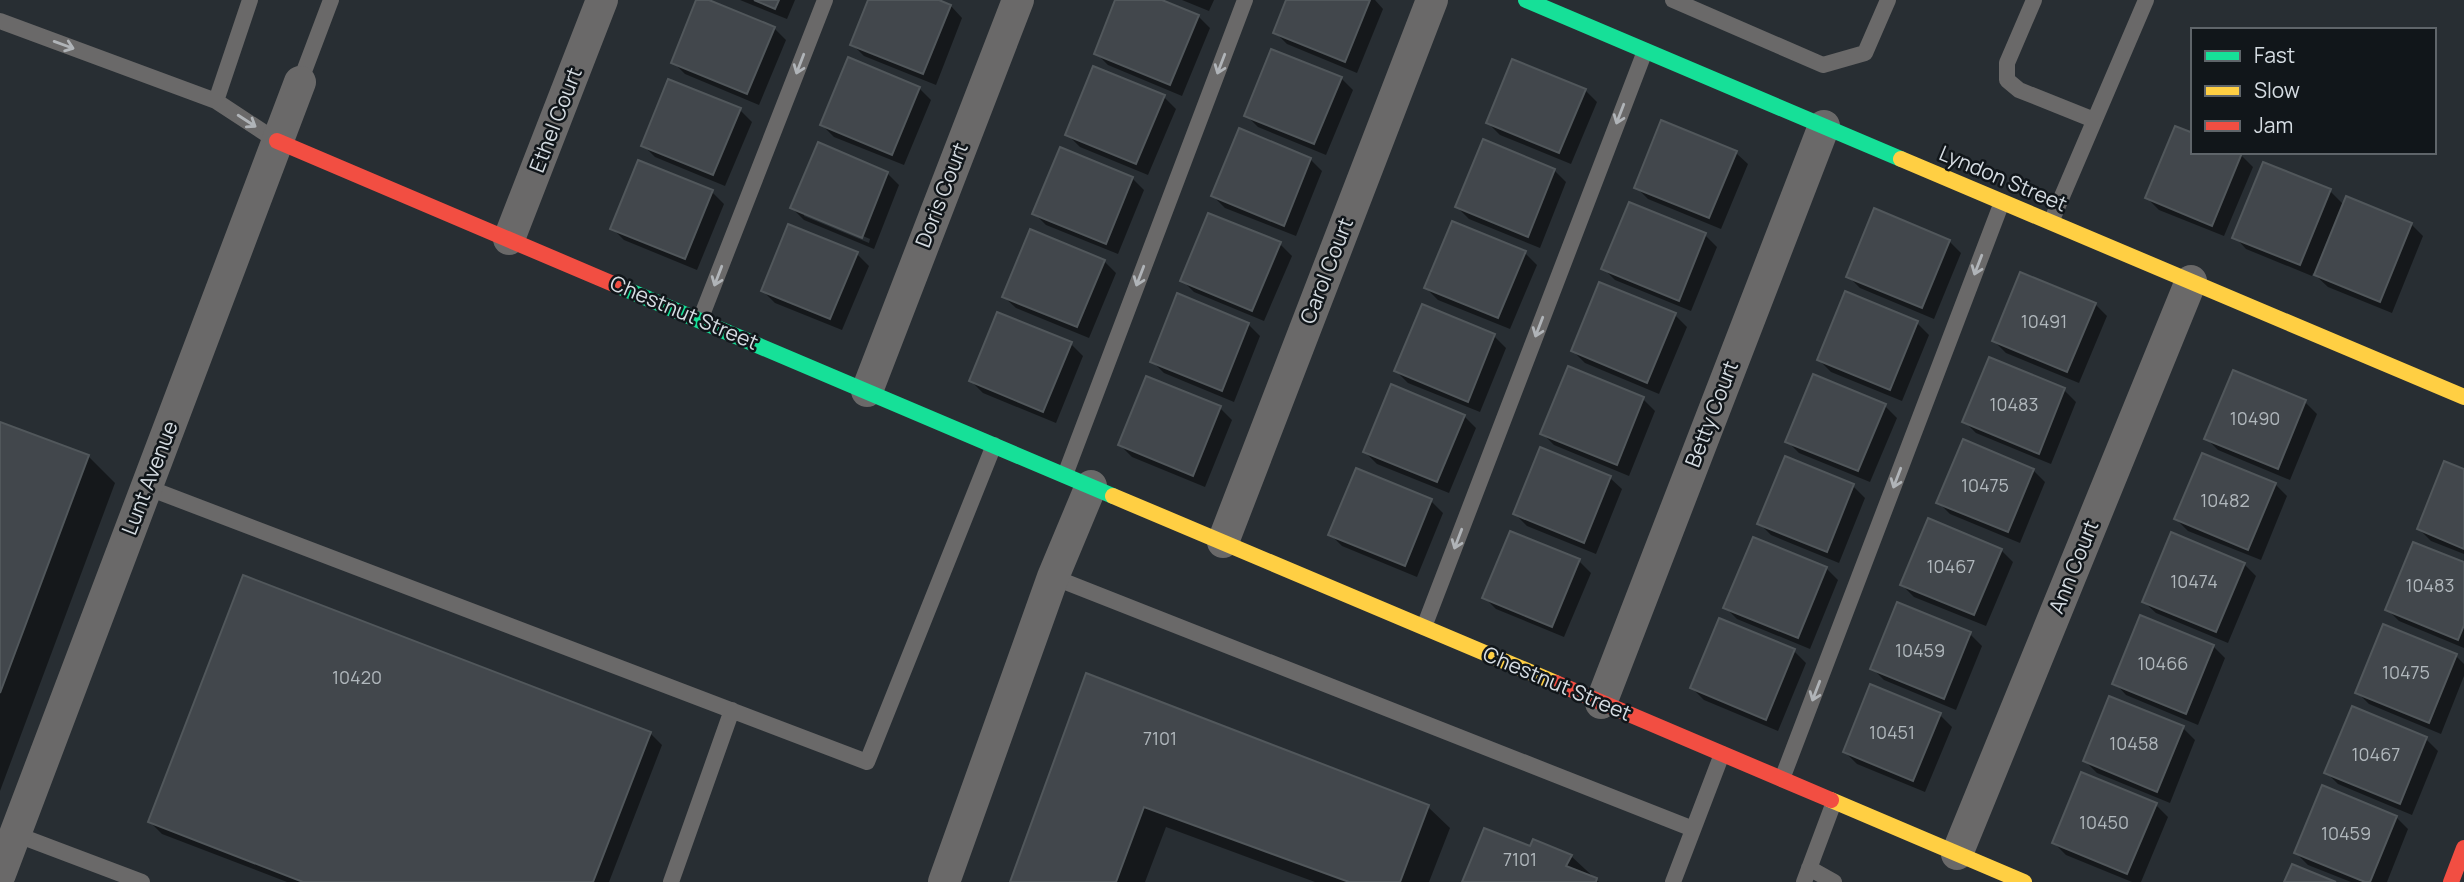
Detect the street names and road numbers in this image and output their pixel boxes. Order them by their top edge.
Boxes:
street label: Ethel Court [522,63,588,176]
street label: Doris Court [908,138,974,251]
street label: Lyndon Street [1935,139,2072,218]
street label: Carol Court [1293,214,1359,328]
street label: Chestnut Street [606,268,763,356]
street label: Betty Court [1678,356,1744,471]
street label: Lunt Avenue [114,417,184,539]
street label: Ann Court [2042,516,2104,617]
street label: Chestnut Street [1479,639,1636,727]

